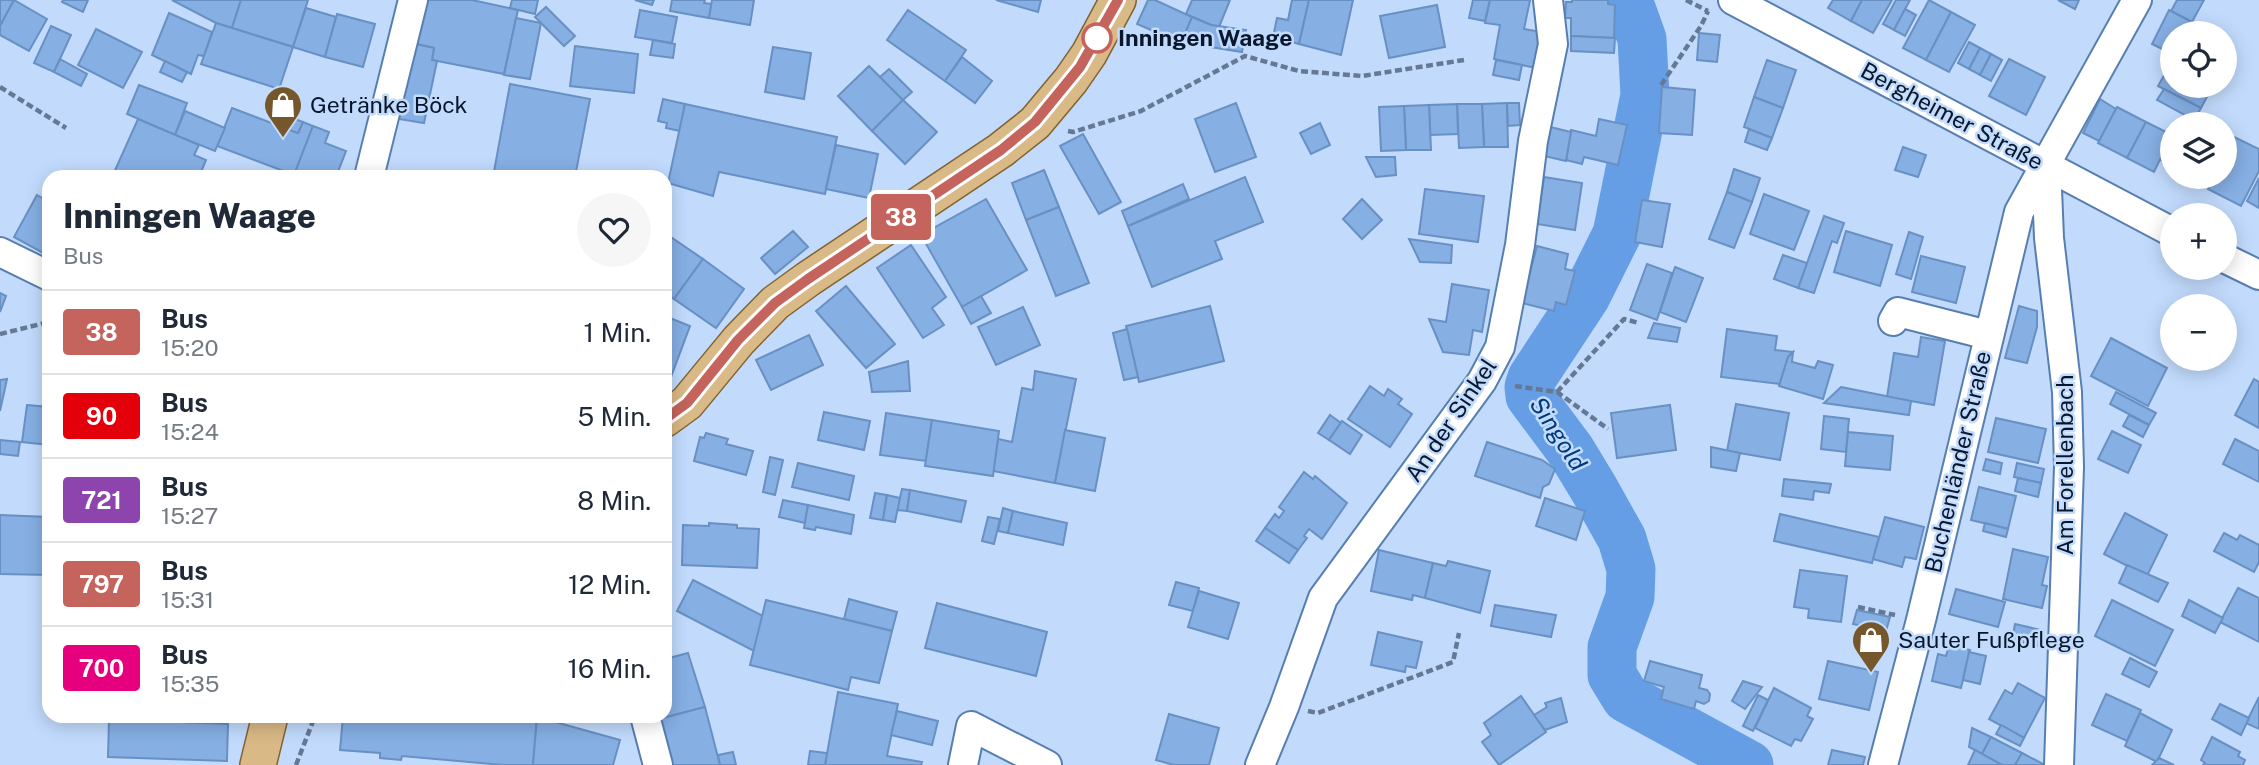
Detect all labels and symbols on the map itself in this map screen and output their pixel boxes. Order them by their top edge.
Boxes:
marker: Inningen Waage [1082,23,1112,53]
place label: Inningen Waage [1118,24,1293,51]
street label: Bergheimer Straße [1856,56,2048,175]
shop icon: Getränke Böck [262,84,304,139]
place label: Getränke Böck [310,91,468,118]
line badge: 38 [870,194,932,240]
street label: Buchenländer Straße [1919,348,1996,575]
street label: An der Sinkel [1399,353,1502,487]
street label: Am Forellenbach [2051,374,2078,556]
water label: Singold [1525,391,1593,476]
shop icon: Sauter Fußpflege [1850,619,1892,674]
place label: Sauter Fußpflege [1898,626,2085,653]

